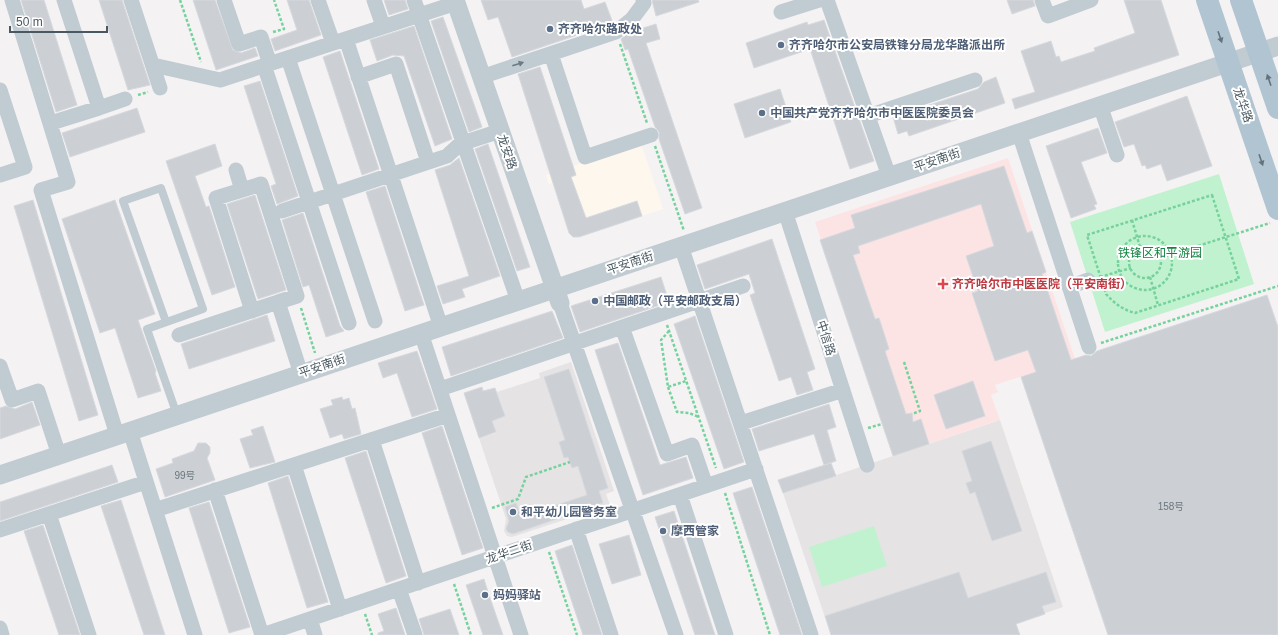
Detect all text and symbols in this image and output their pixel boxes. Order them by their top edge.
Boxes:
scale bar [10,8,107,34]
text: 50 m [16,15,43,29]
place label: 齐齐哈尔路政处 [558,22,642,36]
marker: 齐齐哈尔路政处 [545,24,555,34]
one-way arrow [1217,31,1223,43]
place label: 齐齐哈尔市公安局铁锋分局龙华路派出所 [789,38,1005,52]
marker: 齐齐哈尔市公安局铁锋分局龙华路派出所 [776,40,786,50]
one-way arrow [513,61,525,67]
one-way arrow [1265,74,1271,86]
street label: 龙华路 [1231,86,1255,124]
place label: 中国共产党齐齐哈尔市中医医院委员会 [770,106,974,120]
marker: 中国共产党齐齐哈尔市中医医院委员会 [757,108,767,118]
street label: 龙安路 [495,133,519,171]
street label: 平安南街 [912,146,962,174]
one-way arrow [1259,154,1265,166]
park label: 铁锋区和平游园 [1118,246,1202,260]
street label: 平安南街 [605,249,655,277]
place label: 齐齐哈尔市中医医院（平安南街） [952,277,1132,291]
marker: 齐齐哈尔市中医医院（平安南街） [937,278,949,290]
place label: 中国邮政（平安邮政支局） [603,294,747,308]
marker: 中国邮政（平安邮政支局） [590,296,600,306]
street label: 中信路 [814,319,838,357]
street label: 平安南街 [297,352,347,380]
house number: 99号 [174,470,196,481]
house number: 158号 [1158,501,1184,512]
place label: 和平幼儿园警务室 [521,505,617,519]
marker: 和平幼儿园警务室 [508,507,518,517]
place label: 摩西管家 [671,524,719,538]
marker: 摩西管家 [658,526,668,536]
street label: 龙华二街 [484,538,534,566]
place label: 妈妈驿站 [493,588,541,602]
marker: 妈妈驿站 [480,590,490,600]

